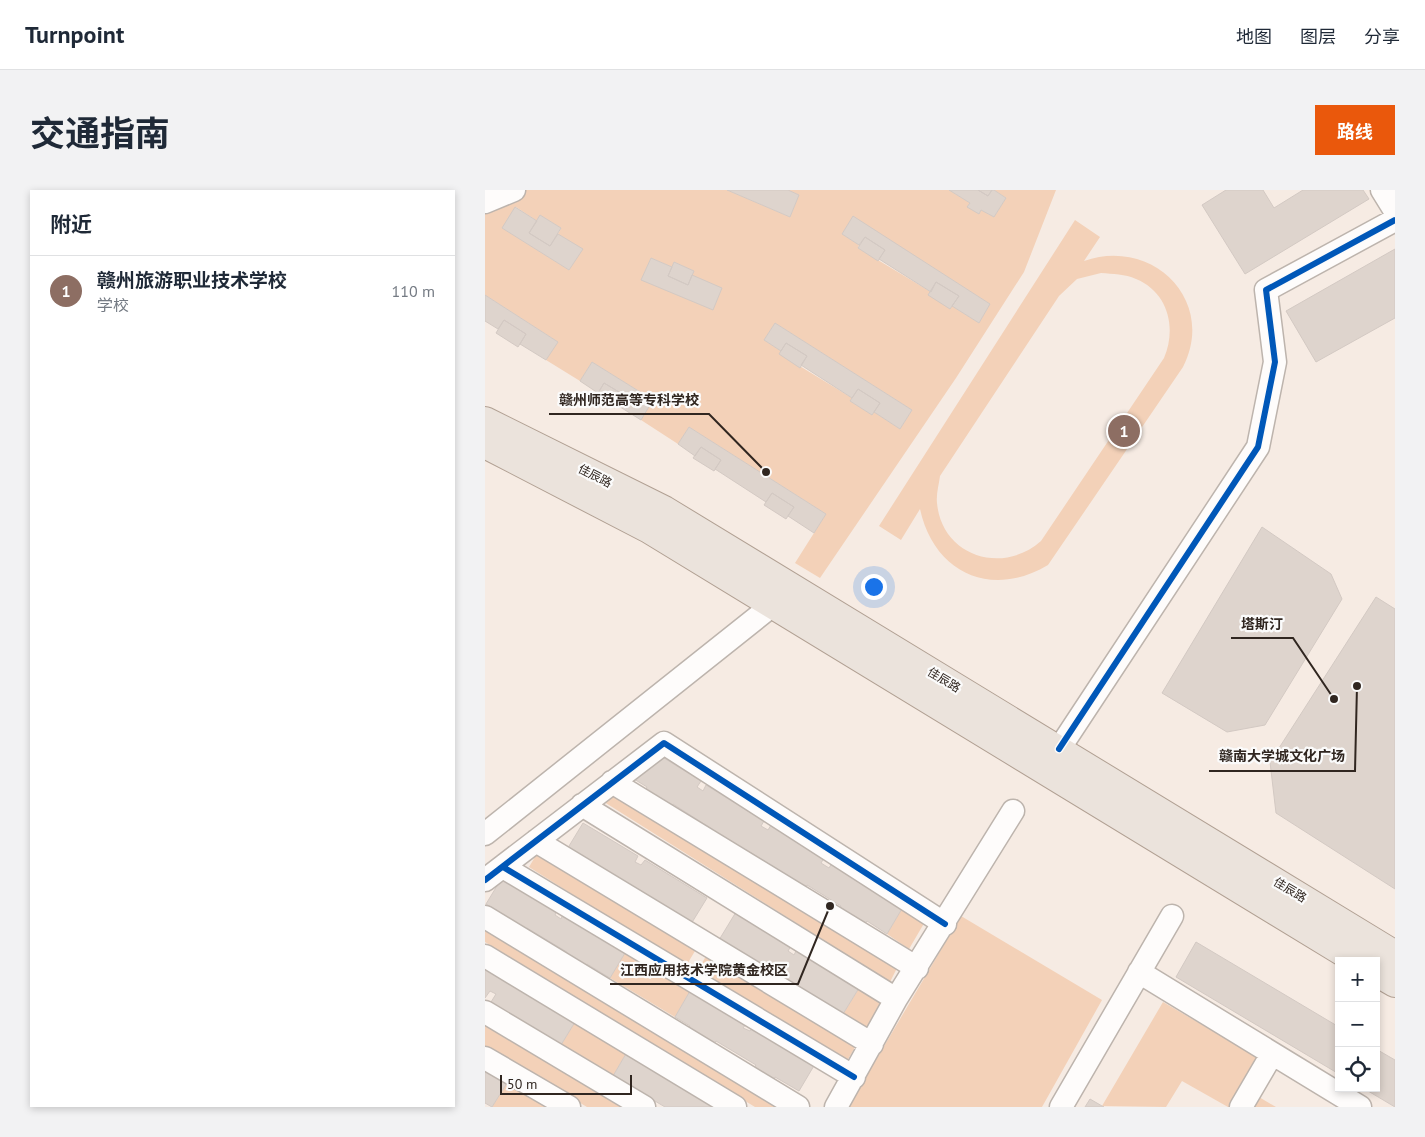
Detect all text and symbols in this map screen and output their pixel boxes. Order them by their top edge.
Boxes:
text: Turnpoint [25,19,124,50]
text: 地图 [1236,25,1272,48]
text: 图层 [1300,25,1336,48]
text: 分享 [1364,25,1400,48]
button: 路线 [1315,105,1395,155]
text: 交通指南 [30,110,170,156]
text: 附近 [50,211,92,238]
text: 赣州旅游职业技术学校 [97,268,287,292]
text: 1 [61,281,71,301]
text: 110 m [392,281,435,301]
text: 学校 [97,295,129,315]
callout: 赣州师范高等专科学校 [549,385,709,414]
text: 赣州师范高等专科学校 [559,391,699,409]
pin: 1 [1108,412,1140,450]
street label: 佳辰路 [576,461,615,490]
your location [861,574,887,600]
callout: 塔斯汀 [1231,609,1293,638]
text: 塔斯汀 [1241,615,1283,633]
street label: 佳辰路 [925,664,964,695]
callout: 赣南大学城文化广场 [1209,742,1355,771]
text: 赣南大学城文化广场 [1219,747,1345,765]
street label: 佳辰路 [1271,874,1310,905]
callout: 江西应用技术学院黄金校区 [610,955,798,984]
map controls [1335,957,1380,1092]
button: + [1335,957,1380,1002]
text: 江西应用技术学院黄金校区 [620,961,788,979]
button: − [1335,1002,1380,1047]
button: locate [1335,1047,1380,1092]
scale bar [500,1072,633,1095]
text: 50 m [507,1075,537,1093]

